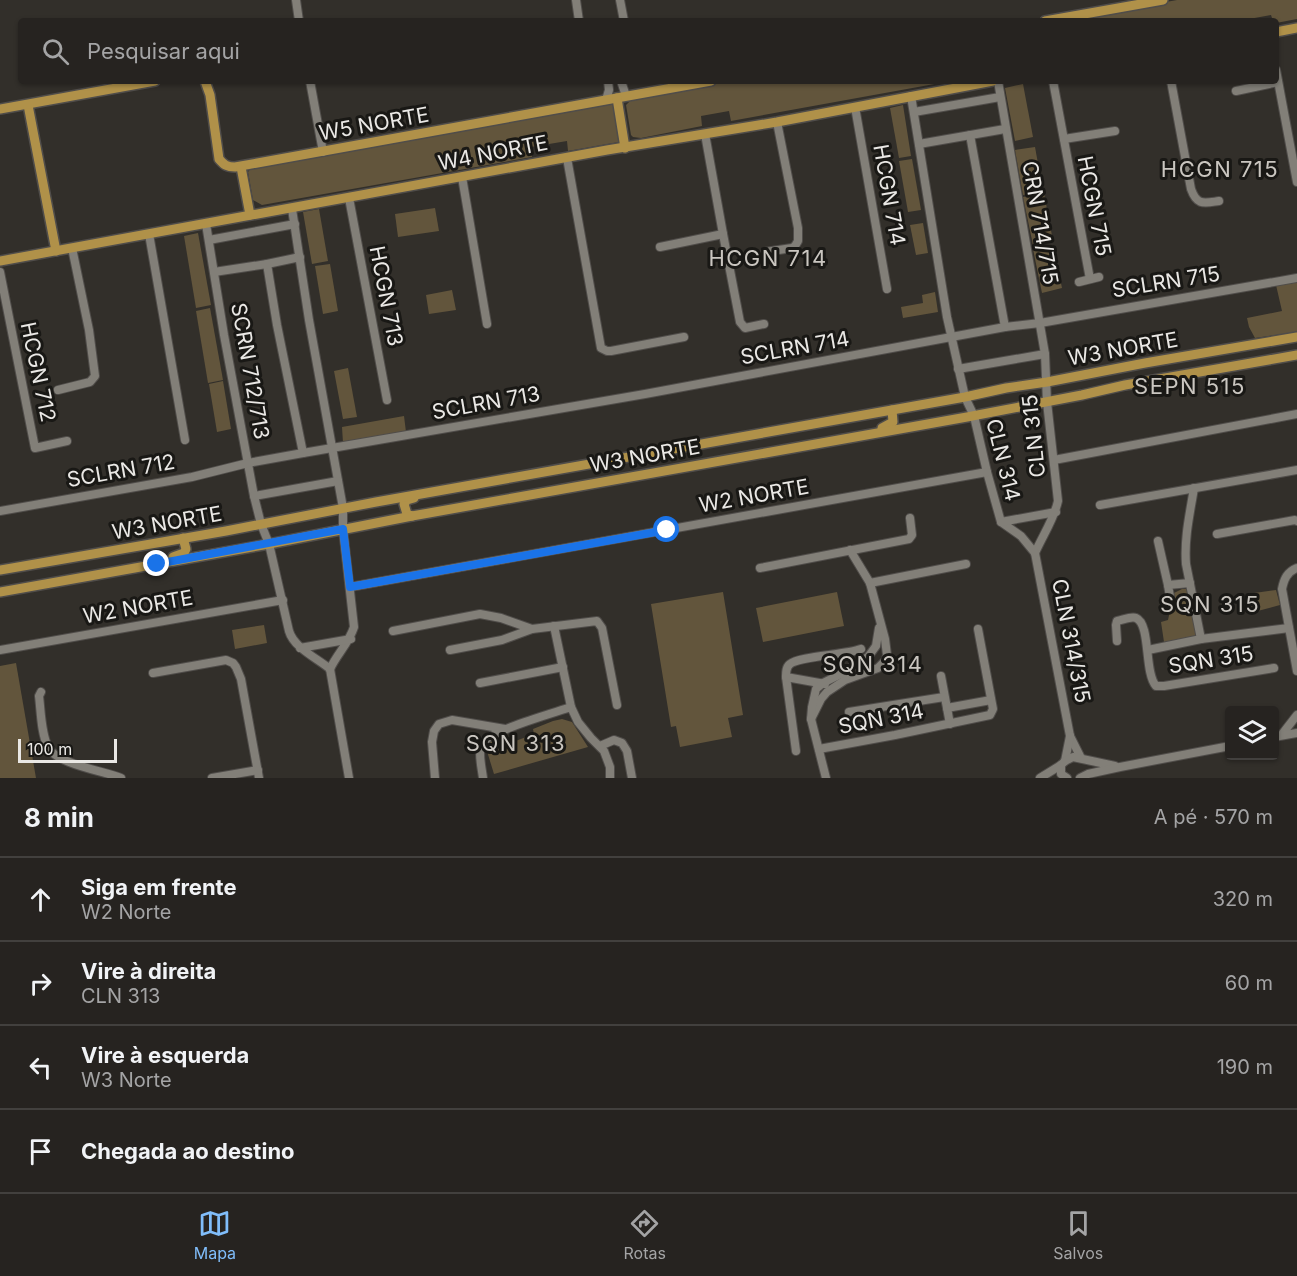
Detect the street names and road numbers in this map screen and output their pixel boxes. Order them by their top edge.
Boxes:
street label: W5 NORTE [317,102,431,145]
street label: W4 NORTE [436,130,550,175]
street label: HCGN 714 [868,142,911,247]
street label: HCGN 715 [1073,154,1116,258]
street label: CRN 714/715 [1017,159,1064,287]
street label: HCGN 713 [365,244,408,348]
street label: SCLRN 715 [1110,261,1222,302]
street label: SCRN 712/713 [226,301,275,441]
street label: HCGN 712 [16,320,61,424]
street label: SCLRN 714 [739,326,851,369]
street label: W3 NORTE [1066,327,1180,370]
street label: SCLRN 713 [430,381,542,424]
street label: CLN 315 [1017,393,1050,479]
street label: CLN 314 [981,416,1026,504]
street label: W3 NORTE [588,434,702,477]
street label: SCLRN 712 [65,449,177,492]
street label: W2 NORTE [697,474,811,517]
street label: W3 NORTE [110,501,224,544]
street label: CLN 314/315 [1047,577,1096,705]
street label: W2 NORTE [81,585,195,628]
street label: SQN 315 [1167,640,1255,679]
street label: SQN 314 [836,698,926,739]

